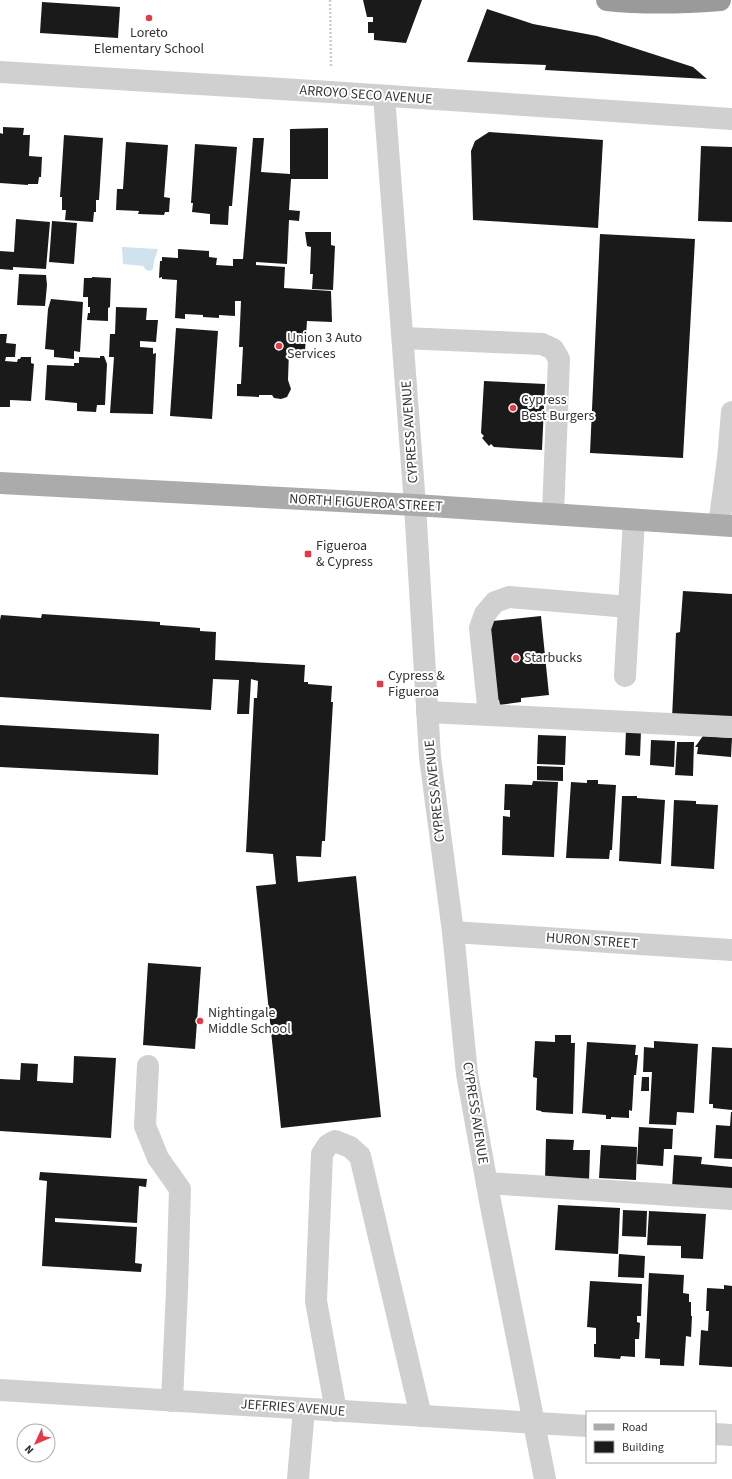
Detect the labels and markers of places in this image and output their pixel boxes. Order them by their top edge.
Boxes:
marker: Loreto Elementary School [144,13,154,23]
place label: Loreto Elementary School [94,23,205,59]
place label: Union 3 Auto Services [287,328,362,364]
marker: Union 3 Auto Services [274,341,284,351]
place label: Cypress Best Burgers [521,390,594,426]
marker: Cypress Best Burgers [508,403,518,413]
place label: Figueroa & Cypress [316,536,373,572]
marker: Figueroa & Cypress [303,549,313,559]
place label: Starbucks [524,648,582,668]
marker: Starbucks [511,653,521,663]
place label: Cypress & Figueroa [388,666,445,702]
marker: Cypress & Figueroa [375,679,385,689]
place label: Nightingale Middle School [208,1003,291,1039]
marker: Nightingale Middle School [195,1016,205,1026]

